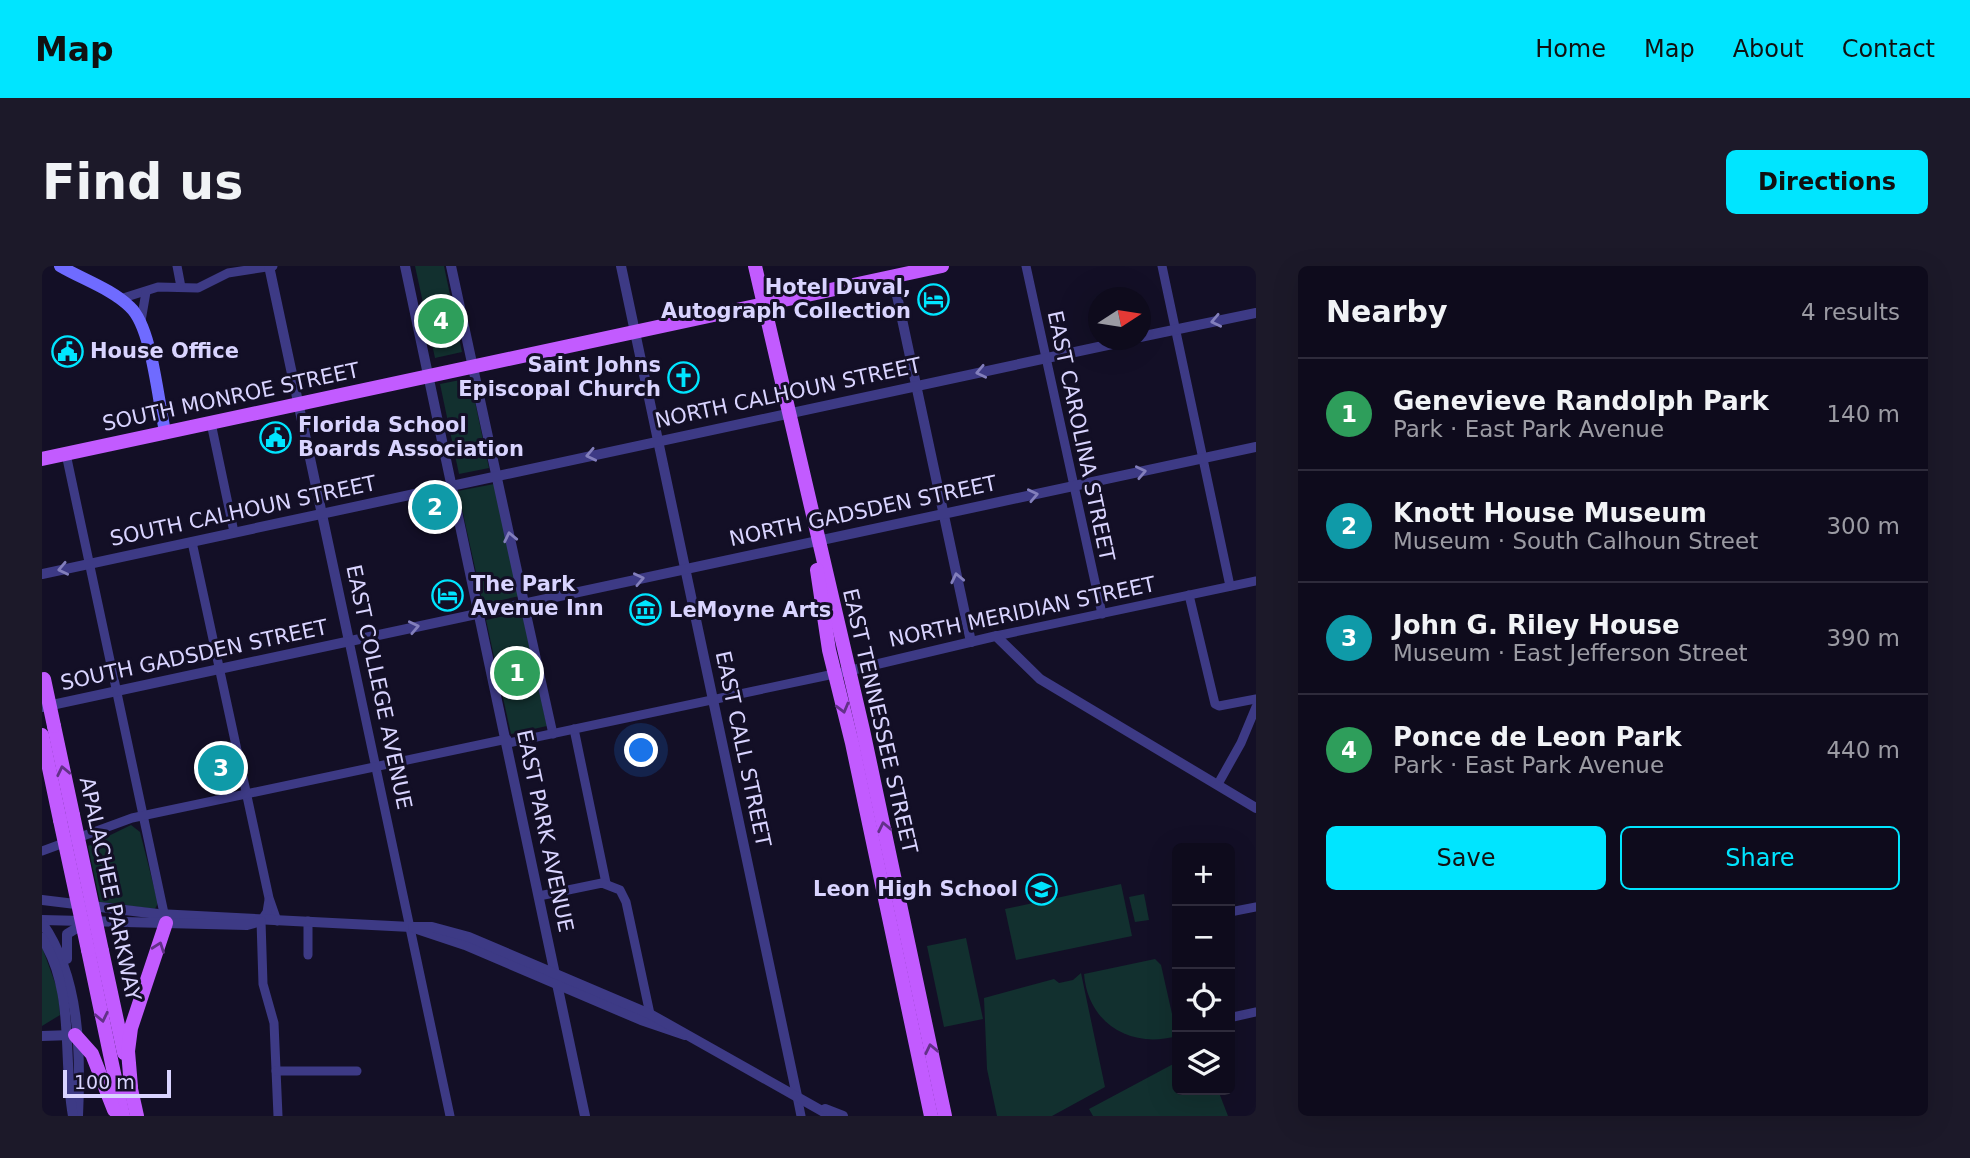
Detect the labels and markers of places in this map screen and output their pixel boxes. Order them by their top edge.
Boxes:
place label: Hotel Duval, Autograph Collection [661,275,911,323]
hotel icon: Hotel Duval, Autograph Collection [917,282,951,316]
pin: 4 [418,295,464,347]
public building icon: House Office [50,334,84,368]
place label: House Office [90,339,239,363]
place label: Saint Johns Episcopal Church [458,353,661,401]
church icon: Saint Johns Episcopal Church [667,360,701,394]
place label: Florida School Boards Association [298,413,524,461]
public building icon: Florida School Boards Association [258,420,292,454]
pin: 2 [412,481,458,533]
place label: The Park Avenue Inn [471,572,604,620]
hotel icon: The Park Avenue Inn [431,579,465,613]
museum icon: LeMoyne Arts [629,593,663,627]
place label: LeMoyne Arts [669,598,831,622]
pin: 1 [494,647,540,699]
pin: 3 [198,742,244,794]
school or university icon: Leon High School [1024,872,1058,906]
place label: Leon High School [813,877,1018,901]

